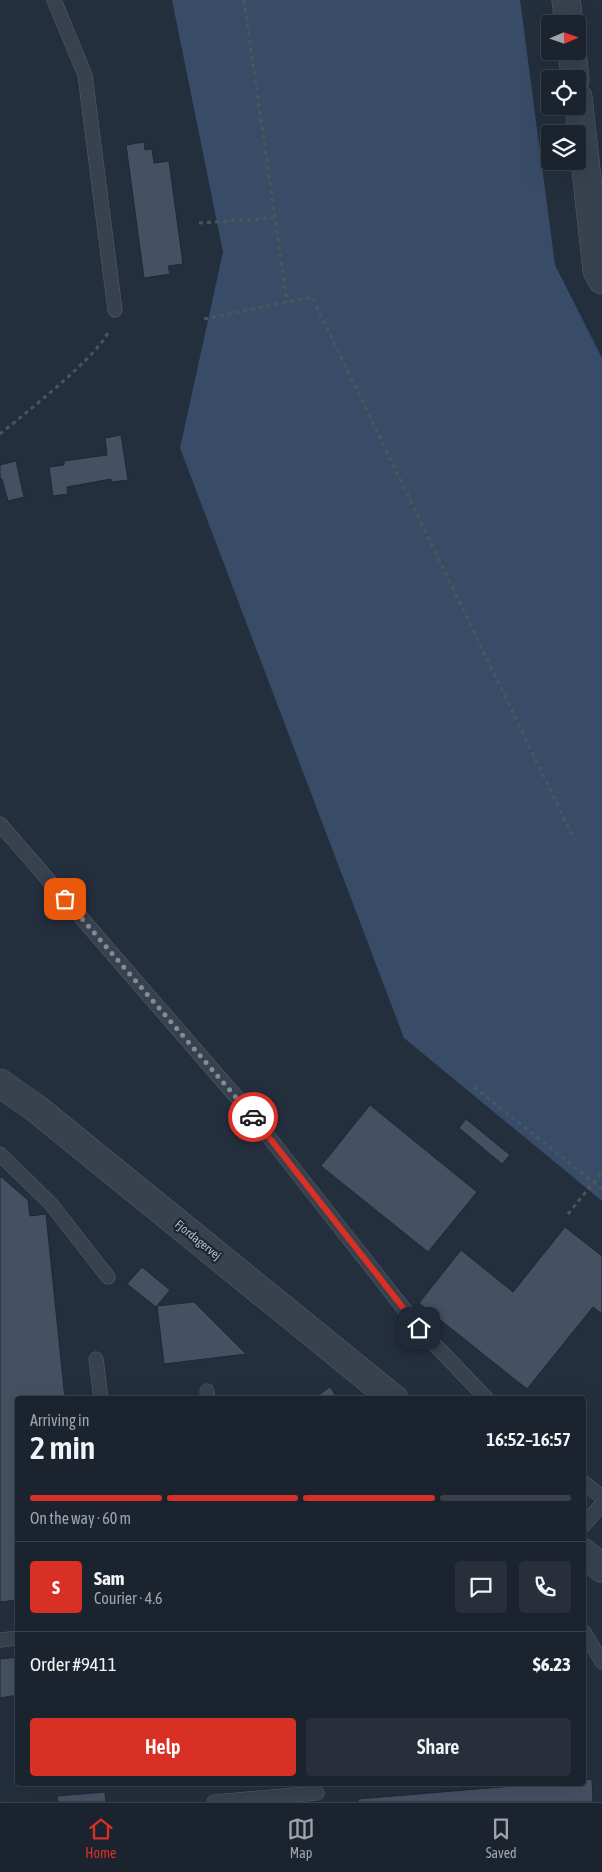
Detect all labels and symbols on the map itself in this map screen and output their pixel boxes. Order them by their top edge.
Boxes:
north arrow [541,15,586,60]
pin [44,878,86,920]
courier [228,1092,278,1142]
street label: Fjordagervej [172,1217,224,1263]
pin [398,1307,440,1349]

